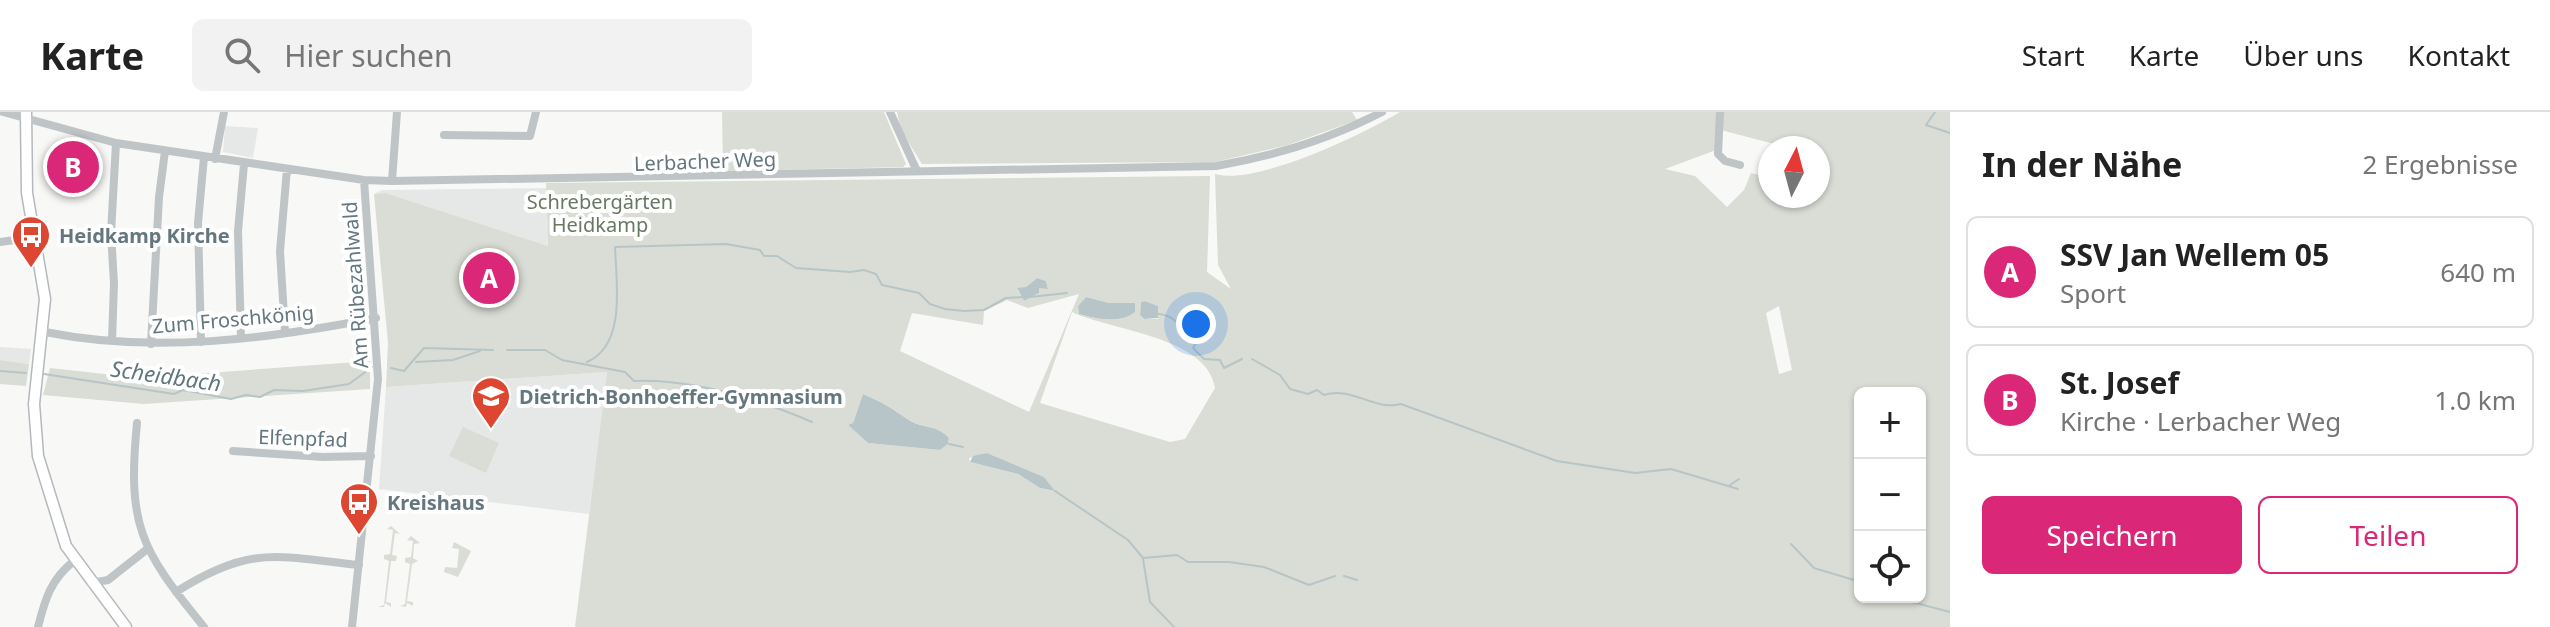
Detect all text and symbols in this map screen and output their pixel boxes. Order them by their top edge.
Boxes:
search box [192,19,752,91]
text: Karte [40,29,144,81]
icon: search [220,33,264,77]
text: Hier suchen [284,35,453,76]
text: Start [2022,36,2085,74]
text: Karte [2129,36,2199,74]
text: Über uns [2243,36,2364,74]
text: Kontakt [2408,36,2510,74]
north arrow [1758,136,1830,208]
pin: B [47,137,99,197]
text: In der Nähe [1982,141,2182,187]
street label: Lerbacher Weg [634,145,776,177]
text: 2 Ergebnisse [2362,146,2518,182]
park label: Schrebergärten Heidkamp [527,188,673,238]
street label: Am Rübezahlwald [336,201,374,369]
bus stop icon: Heidkamp Kirche [10,214,52,269]
place label: Heidkamp Kirche [59,222,230,249]
text: SSV Jan Wellem 05 [2060,234,2329,275]
pin: A [463,248,515,308]
text: A [2001,254,2019,290]
text: 640 m [2440,254,2516,290]
text: Sport [2060,275,2126,311]
street label: Zum Froschkönig [151,298,315,340]
your location [1176,304,1216,344]
water label: Scheidbach [109,352,223,398]
text: St. Josef [2060,362,2179,403]
school or university icon: Dietrich-Bonhoeffer-Gymnasium [470,375,512,430]
text: B [2001,382,2019,418]
text: 1.0 km [2434,382,2516,418]
place label: Dietrich-Bonhoeffer-Gymnasium [519,383,843,410]
map controls [1854,387,1926,603]
button: + [1854,387,1926,459]
text: Kirche · Lerbacher Weg [2060,403,2341,439]
street label: Elfenpfad [258,423,348,453]
button: − [1854,459,1926,531]
bus stop icon: Kreishaus [338,481,380,536]
place label: Kreishaus [387,489,485,516]
button: Speichern [1982,496,2242,574]
button: Teilen [2258,496,2518,574]
button: locate [1854,531,1926,603]

